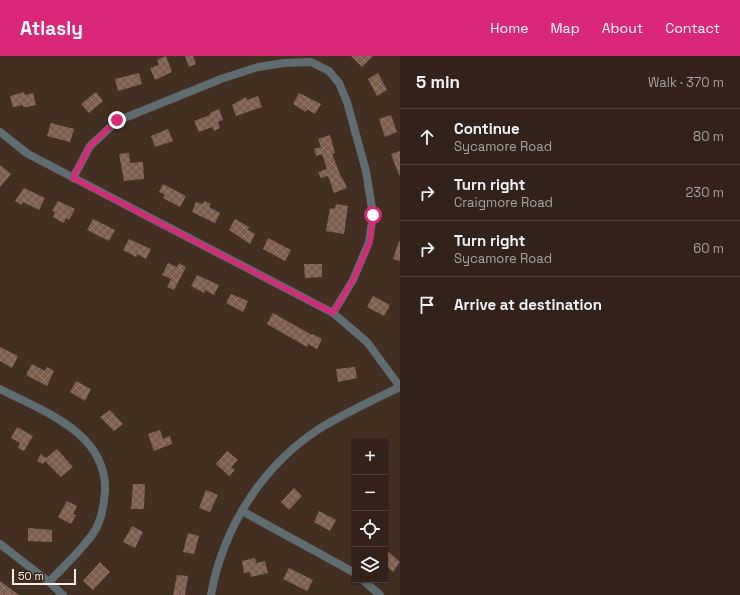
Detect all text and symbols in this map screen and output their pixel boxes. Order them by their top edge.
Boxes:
text: Atlasly [20,16,83,41]
text: Home [490,19,528,37]
text: Map [550,19,580,37]
text: About [602,19,643,37]
text: Contact [665,19,720,37]
text: 5 min [416,71,460,93]
text: Walk · 370 m [648,74,724,91]
route end [108,111,126,129]
text: Continue [454,119,520,138]
icon: ahead [416,126,438,148]
text: 80 m [693,128,724,145]
text: Sycamore Road [454,138,552,155]
text: Turn right [454,175,525,194]
icon: right [416,182,438,204]
text: 230 m [686,184,724,201]
text: Craigmore Road [454,194,553,211]
route start [364,206,382,224]
text: Turn right [454,231,525,250]
icon: right [416,238,438,260]
text: 60 m [693,240,724,257]
text: Sycamore Road [454,250,552,267]
icon: arrive [416,294,438,316]
text: Arrive at destination [454,295,602,314]
map controls [352,439,388,583]
button: + [352,439,388,475]
button: − [352,475,388,511]
button: locate [352,511,388,547]
button: layers [352,547,388,583]
scale bar [12,567,76,586]
text: 50 m [18,569,44,583]

